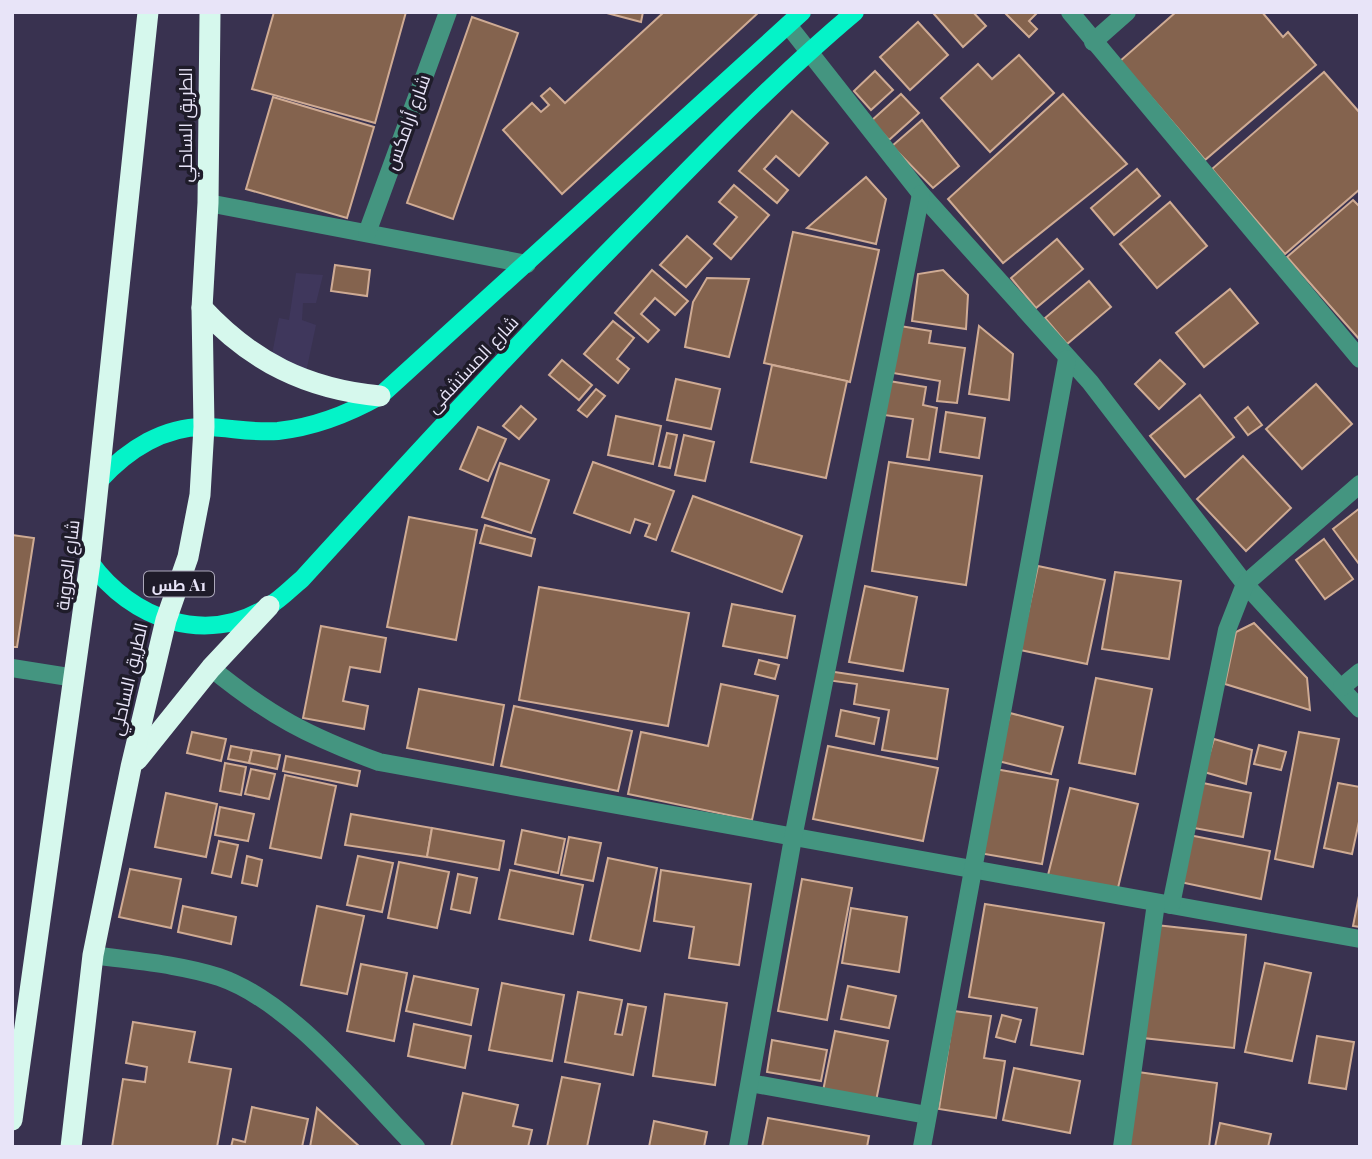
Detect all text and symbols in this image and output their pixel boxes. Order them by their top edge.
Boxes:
street label: الطريق الساحلي [173,67,200,183]
street label: شارع أرامكس [379,71,436,173]
street label: شارع المستشفى [421,310,524,419]
street label: شارع العروبة [50,518,85,612]
road number: طس A1 [144,572,214,596]
street label: الطريق الساحلي [103,620,156,738]

